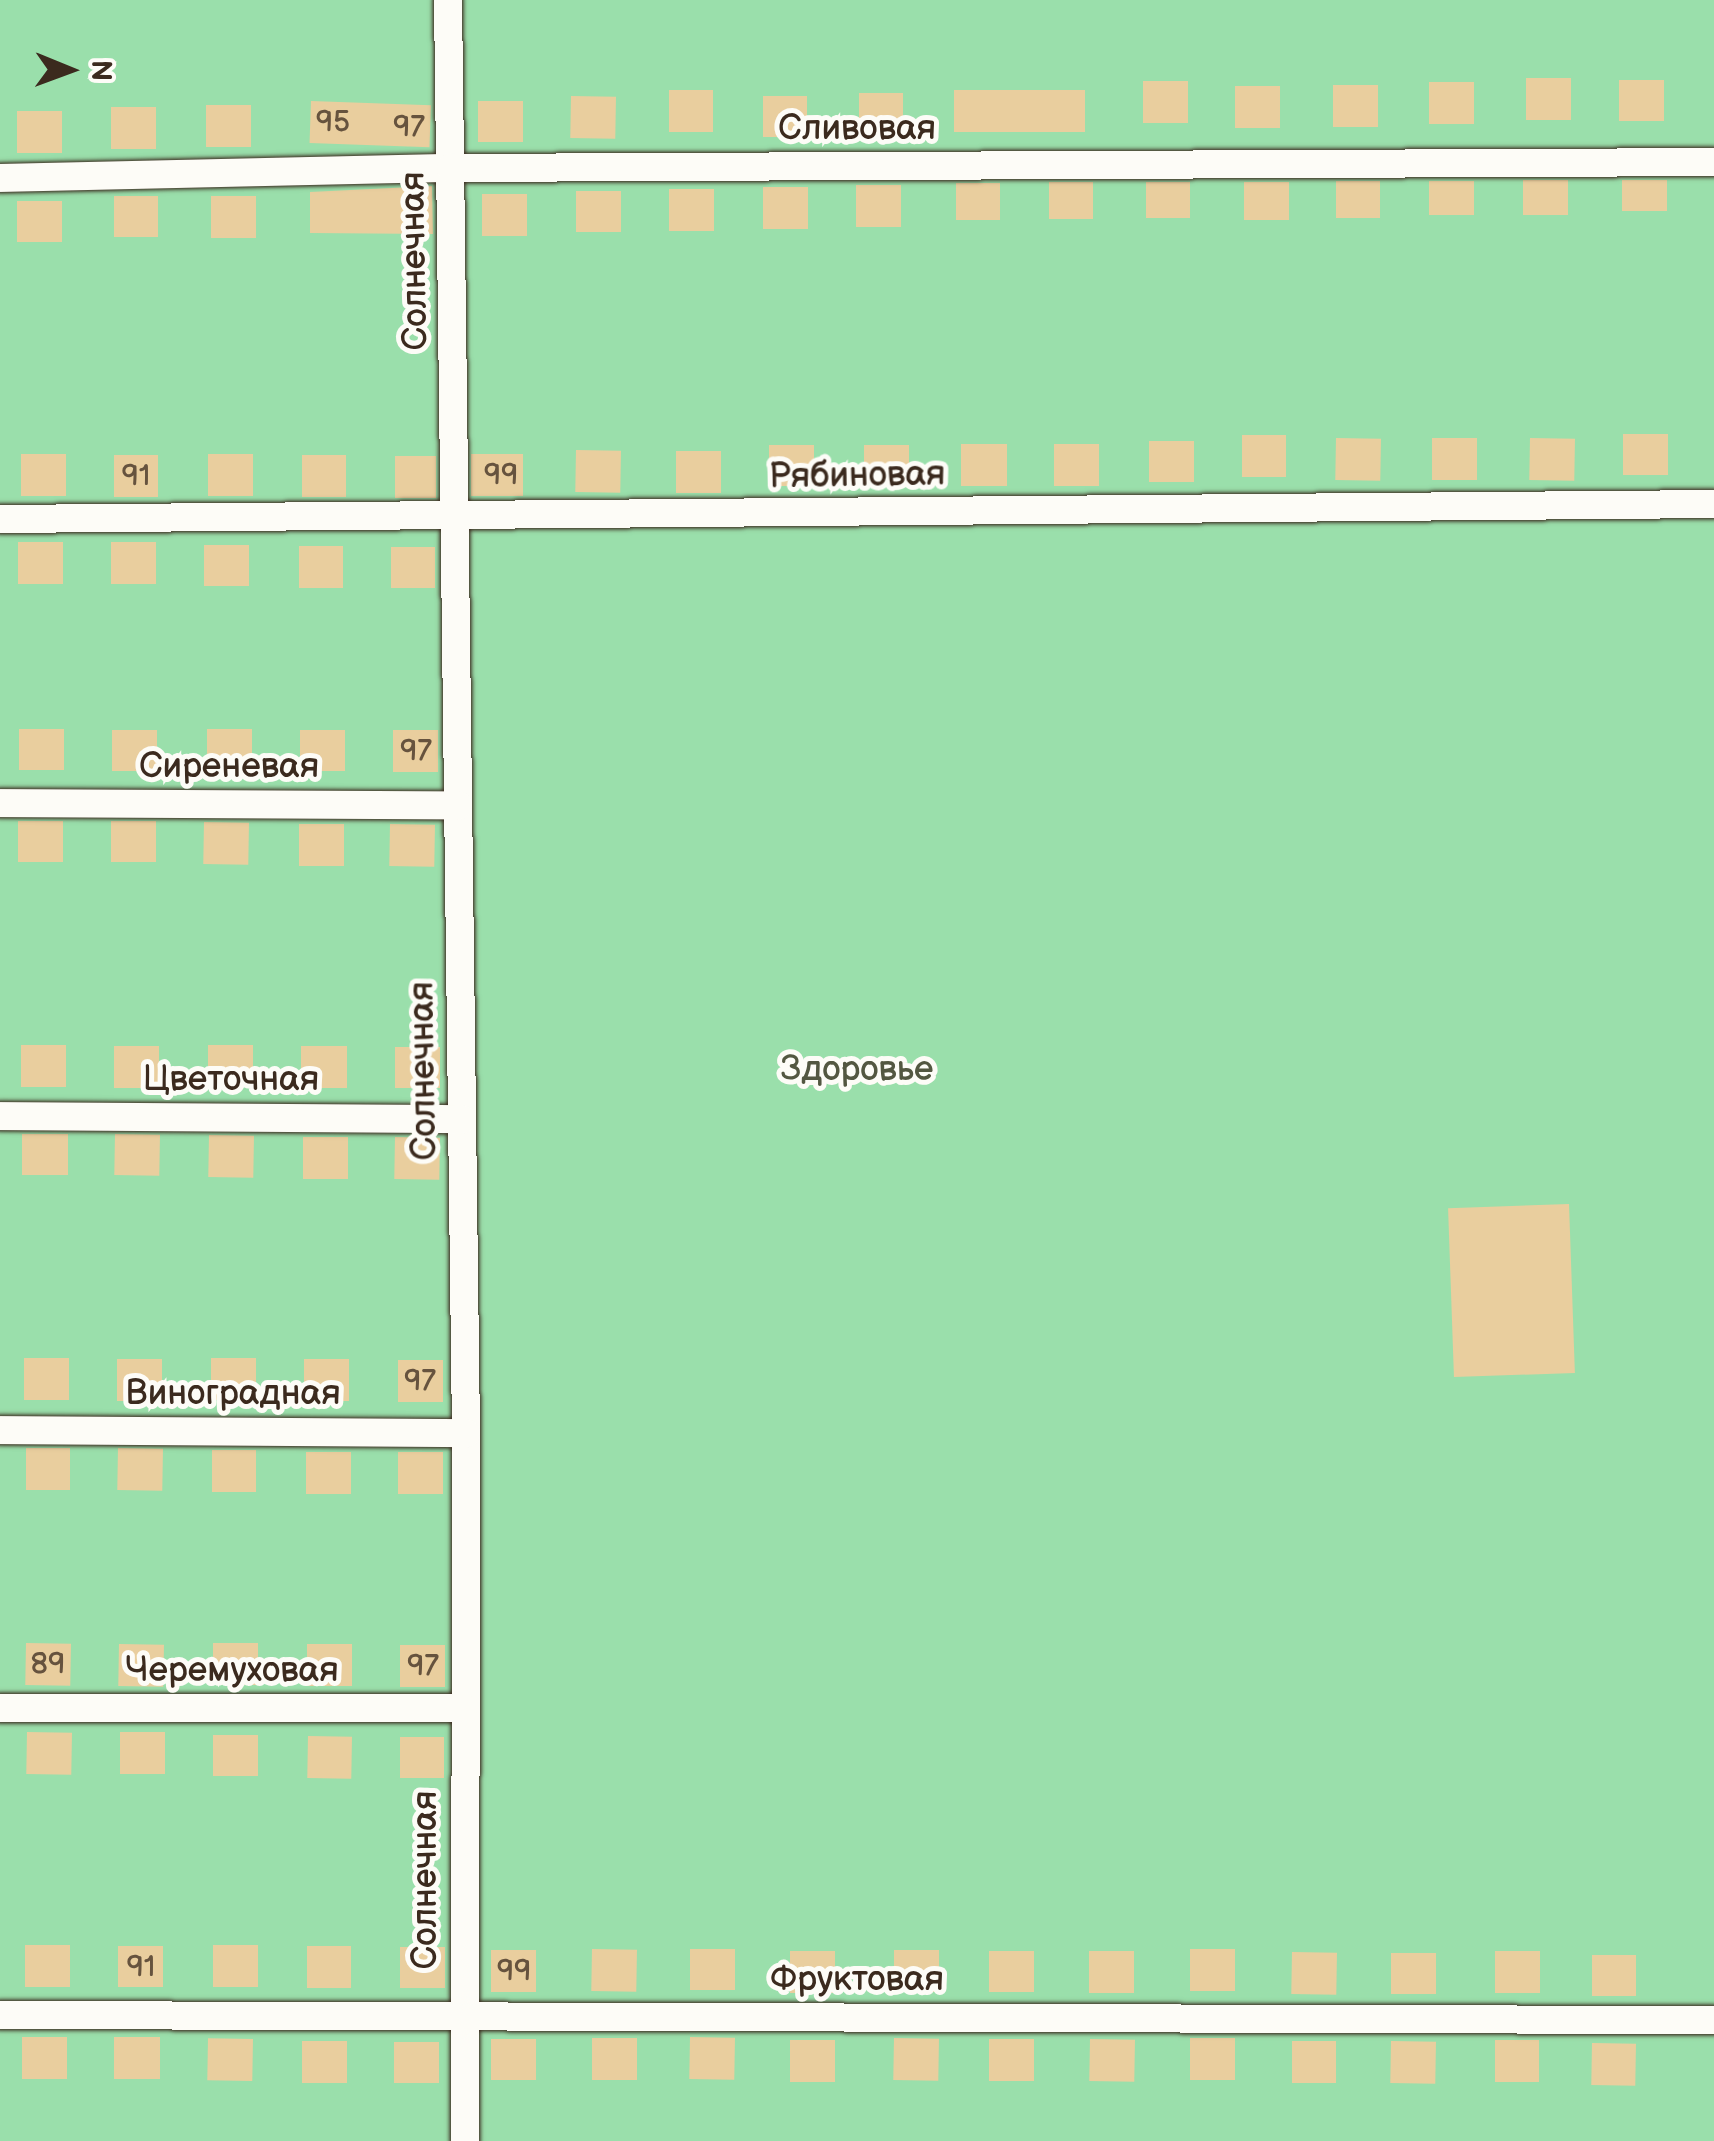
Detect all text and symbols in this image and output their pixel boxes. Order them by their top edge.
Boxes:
north arrow [20,20,120,120]
text: N [84,60,117,81]
house number: 95 [316,104,350,140]
street label: Сливовая [778,108,936,150]
house number: 97 [393,109,425,145]
street label: Солнечная [392,171,438,351]
street label: Рябиновая [768,453,946,499]
house number: 99 [484,457,518,493]
house number: 91 [122,458,150,494]
house number: 97 [400,733,432,769]
street label: Сиреневая [139,746,319,788]
street label: Солнечная [401,981,447,1161]
park label: Здоровье [780,1049,934,1091]
street label: Цветочная [143,1059,319,1101]
house number: 97 [404,1363,436,1399]
street label: Виноградная [125,1373,341,1415]
house number: 89 [31,1646,65,1682]
house number: 97 [407,1648,439,1684]
street label: Черемуховая [125,1650,339,1692]
street label: Солнечная [405,1791,447,1969]
house number: 91 [127,1949,155,1985]
house number: 99 [497,1953,531,1989]
street label: Фруктовая [770,1959,944,2001]

